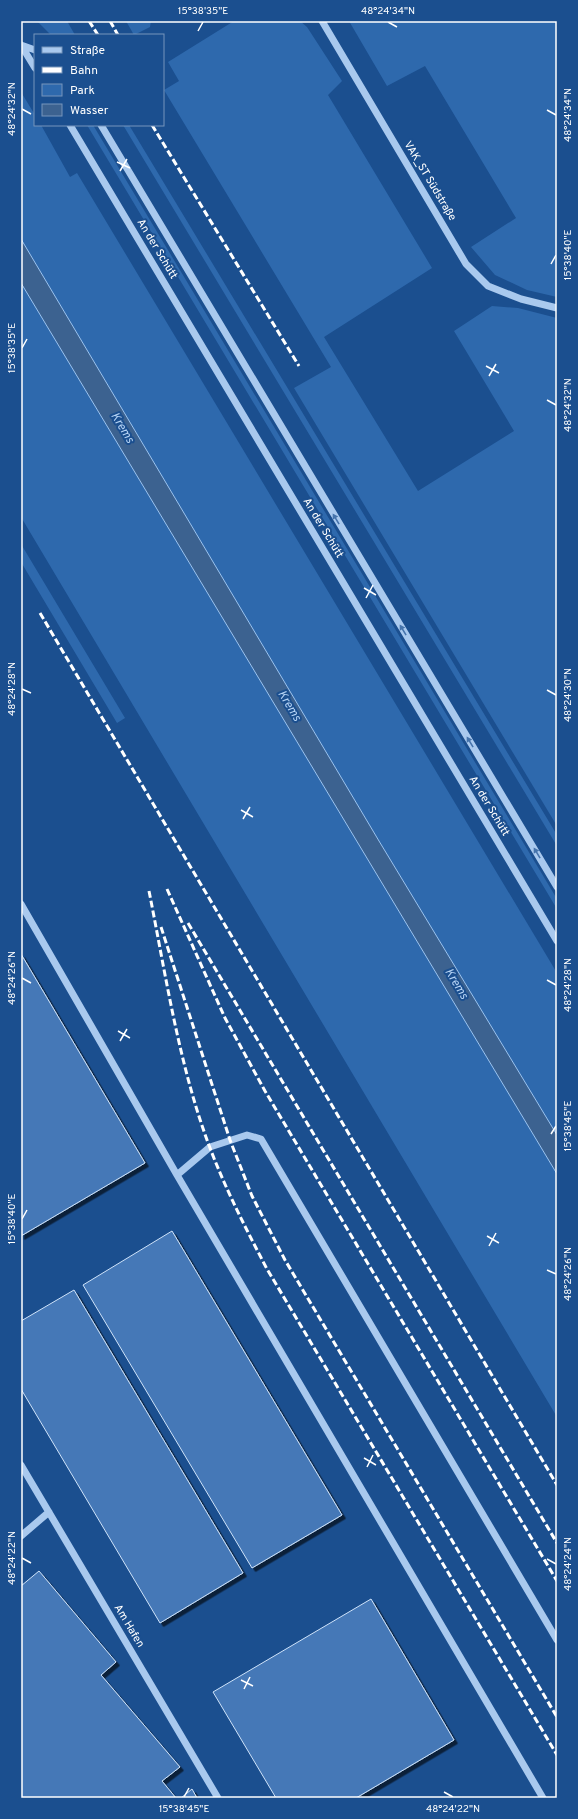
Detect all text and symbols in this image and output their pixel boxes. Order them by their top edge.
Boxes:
text: 15°38'35"E [178,5,228,18]
text: 48°24'34"N [361,5,415,18]
legend [34,34,164,126]
text: Straße [70,43,105,59]
text: Bahn [70,63,98,79]
text: 48°24'32"N [6,82,19,136]
text: Park [70,83,95,99]
text: 48°24'34"N [562,88,575,142]
text: Wasser [70,103,109,119]
street label: VAK_ST Südstraße [401,139,459,223]
street label: An der Schütt [134,216,180,282]
text: 15°38'40"E [562,230,575,280]
text: 15°38'35"E [6,323,19,373]
text: 48°24'32"N [562,378,575,432]
water label: Krems [107,410,138,447]
street label: An der Schütt [300,495,346,561]
one-way arrow [332,514,340,524]
one-way arrow [399,625,407,635]
text: 48°24'28"N [6,662,19,716]
text: 48°24'30"N [562,668,575,722]
water label: Krems [274,688,305,725]
one-way arrow [466,737,474,747]
street label: An der Schütt [466,773,512,839]
one-way arrow [533,848,541,858]
text: 48°24'26"N [6,951,19,1005]
text: 48°24'28"N [562,958,575,1012]
water label: Krems [441,966,472,1003]
text: 15°38'45"E [562,1101,575,1151]
text: 15°38'40"E [6,1194,19,1244]
text: 48°24'26"N [562,1247,575,1301]
text: 48°24'22"N [6,1531,19,1585]
text: 48°24'24"N [562,1537,575,1591]
street label: Am Hafen [111,1602,147,1650]
text: 15°38'45"E [159,1803,209,1816]
text: 48°24'22"N [426,1803,480,1816]

